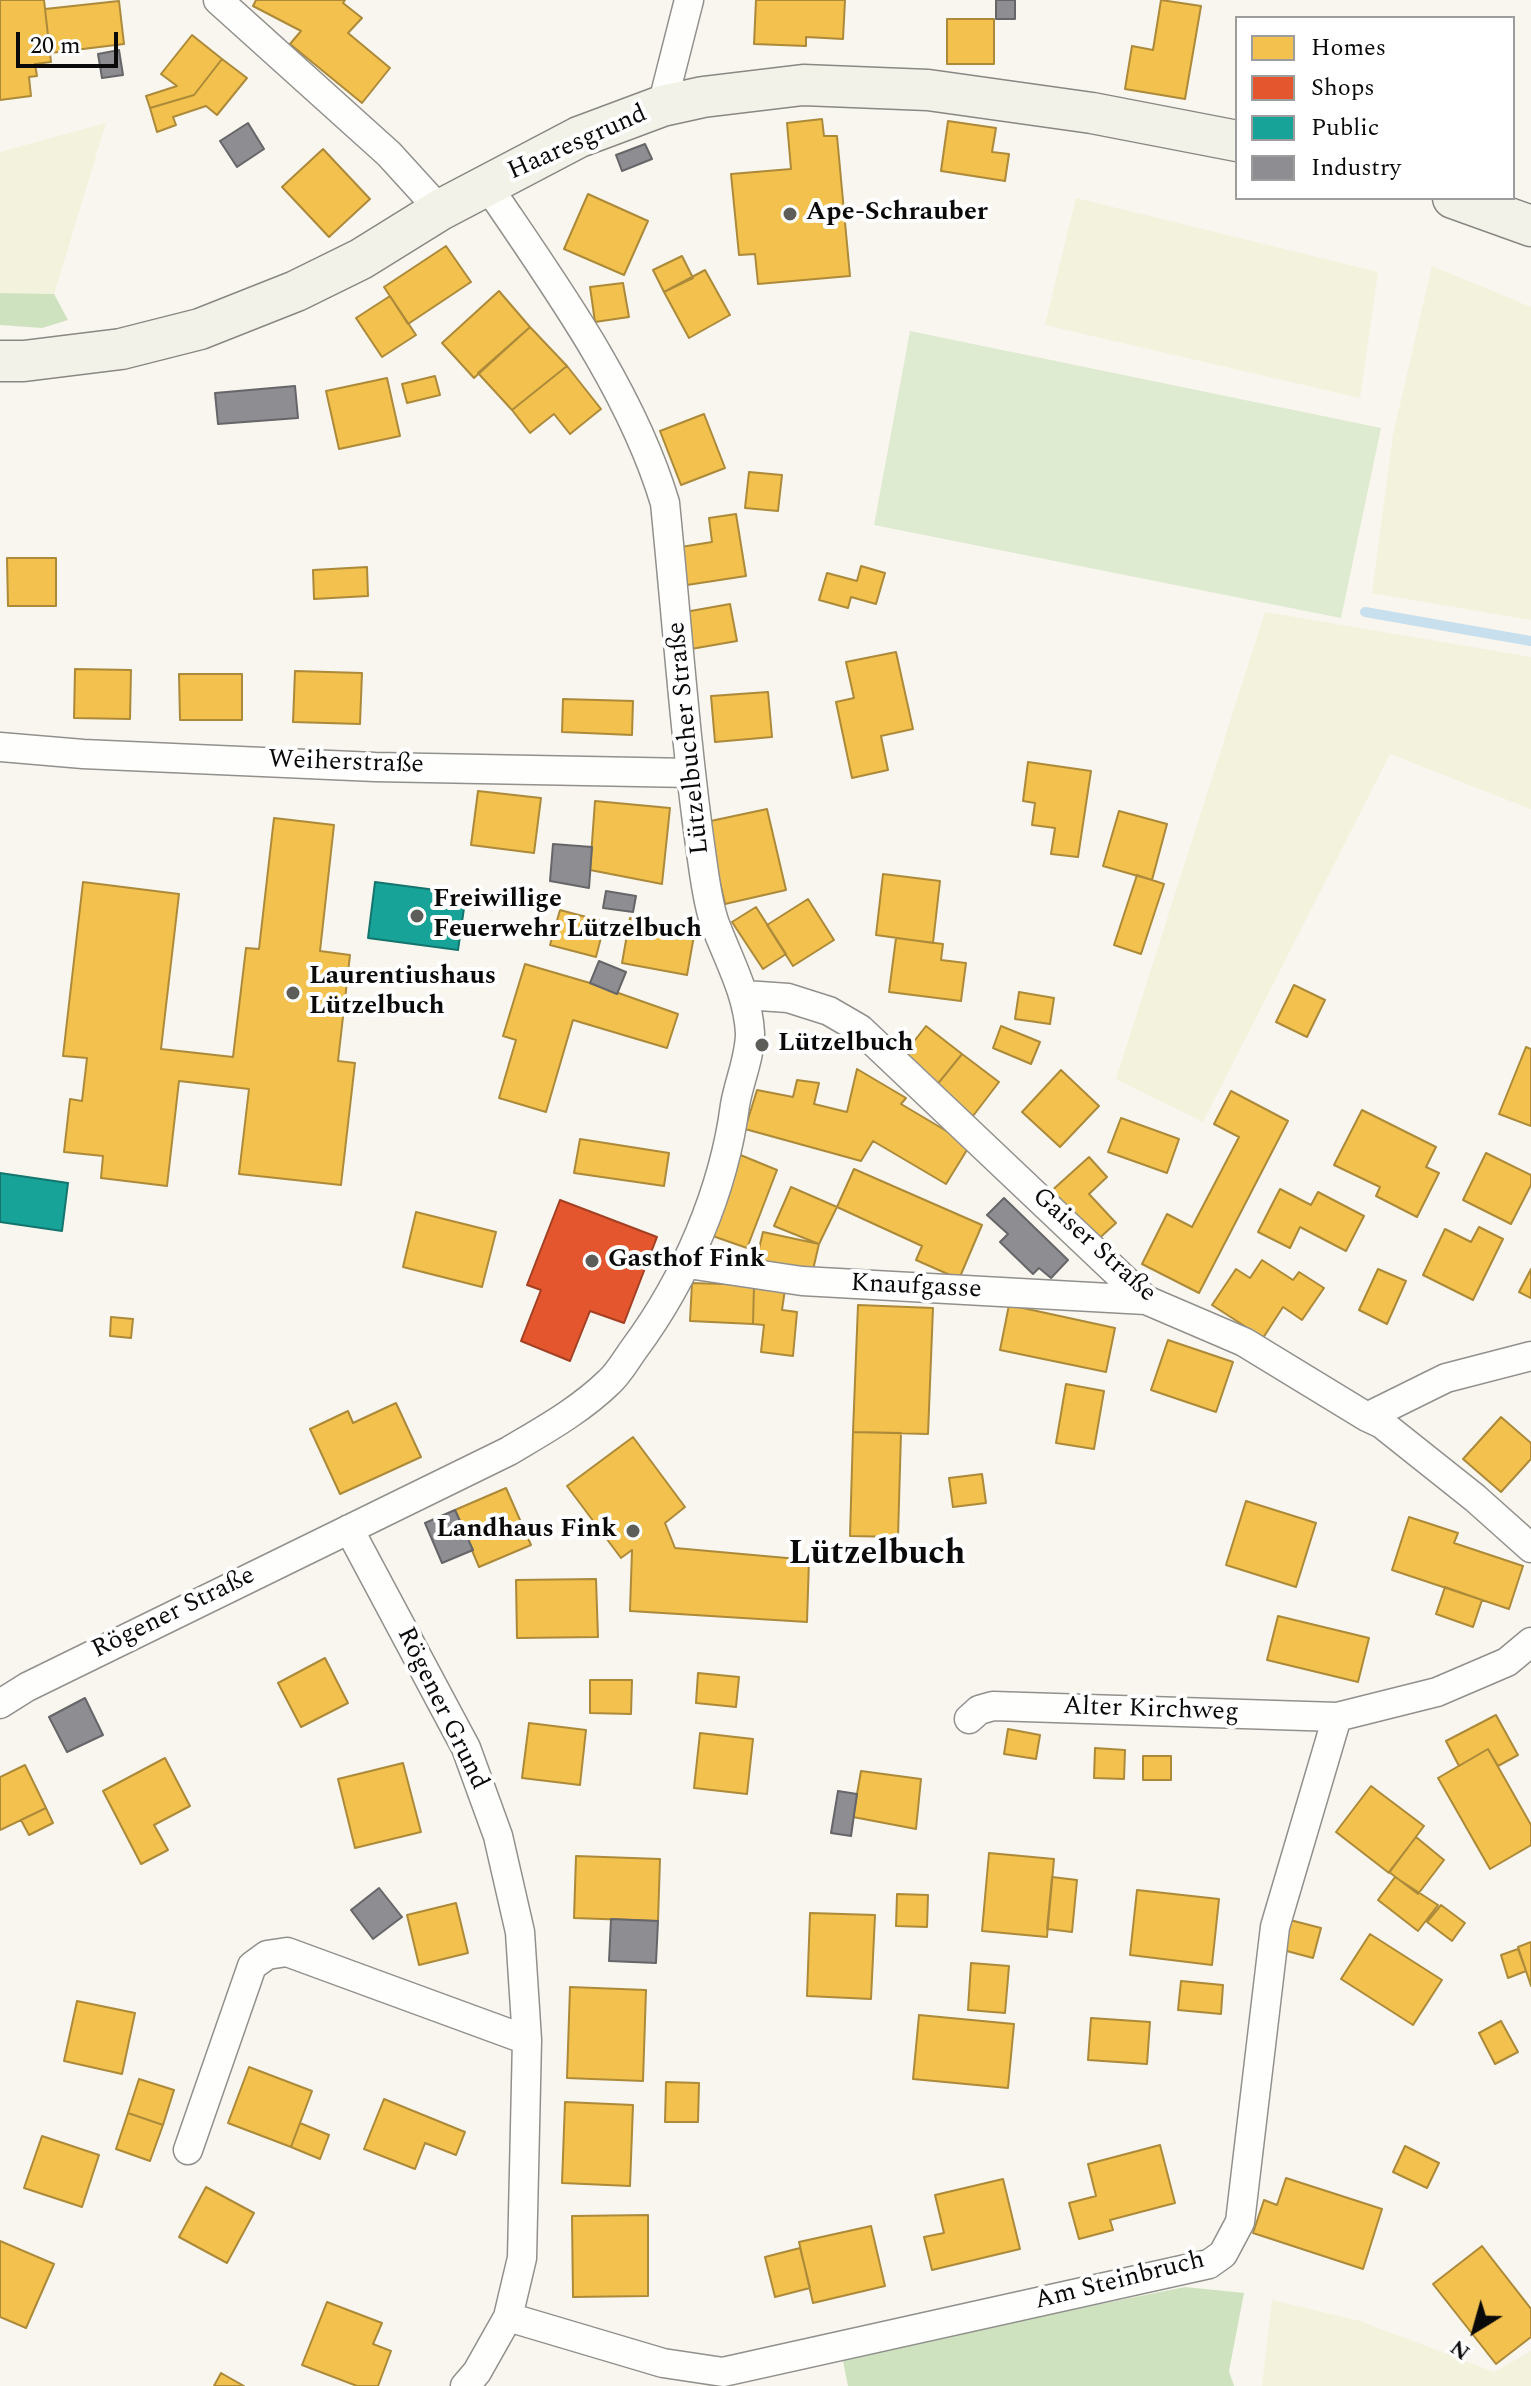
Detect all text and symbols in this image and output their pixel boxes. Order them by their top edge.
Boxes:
scale bar [20,16,122,66]
legend [1235,16,1515,200]
text: 20 m [30,28,81,64]
text: Homes [1311,30,1386,66]
text: Shops [1311,70,1375,106]
street label: Haaresgrund [504,99,652,189]
text: Public [1311,110,1379,146]
text: Industry [1311,150,1401,186]
place label: Ape-Schrauber [806,198,988,230]
marker: Ape-Schrauber [781,205,799,223]
street label: Lützelbucher Straße [662,620,718,856]
street label: Weiherstraße [268,746,424,782]
place label: Freiwillige Feuerwehr Lützelbuch [433,885,702,946]
marker: Freiwillige Feuerwehr Lützelbuch [408,907,426,925]
place label: Laurentiushaus Lützelbuch [309,962,496,1024]
marker: Laurentiushaus Lützelbuch [284,984,302,1002]
place label: Lützelbuch [778,1029,914,1061]
marker: Lützelbuch [753,1036,771,1054]
street label: Gaiser Straße [1024,1182,1162,1310]
place label: Gasthof Fink [608,1245,765,1277]
marker: Gasthof Fink [583,1252,601,1270]
street label: Knaufgasse [850,1269,982,1307]
place label: Landhaus Fink [436,1515,617,1547]
marker: Landhaus Fink [624,1522,642,1540]
district label: Lützelbuch [788,1536,966,1576]
street label: Rögener Straße [87,1561,261,1667]
street label: Rögener Grund [388,1623,494,1795]
street label: Alter Kirchweg [1062,1692,1240,1730]
street label: Am Steinbruch [1032,2246,1208,2318]
north arrow [1435,2290,1515,2370]
text: N [1443,2331,1477,2368]

